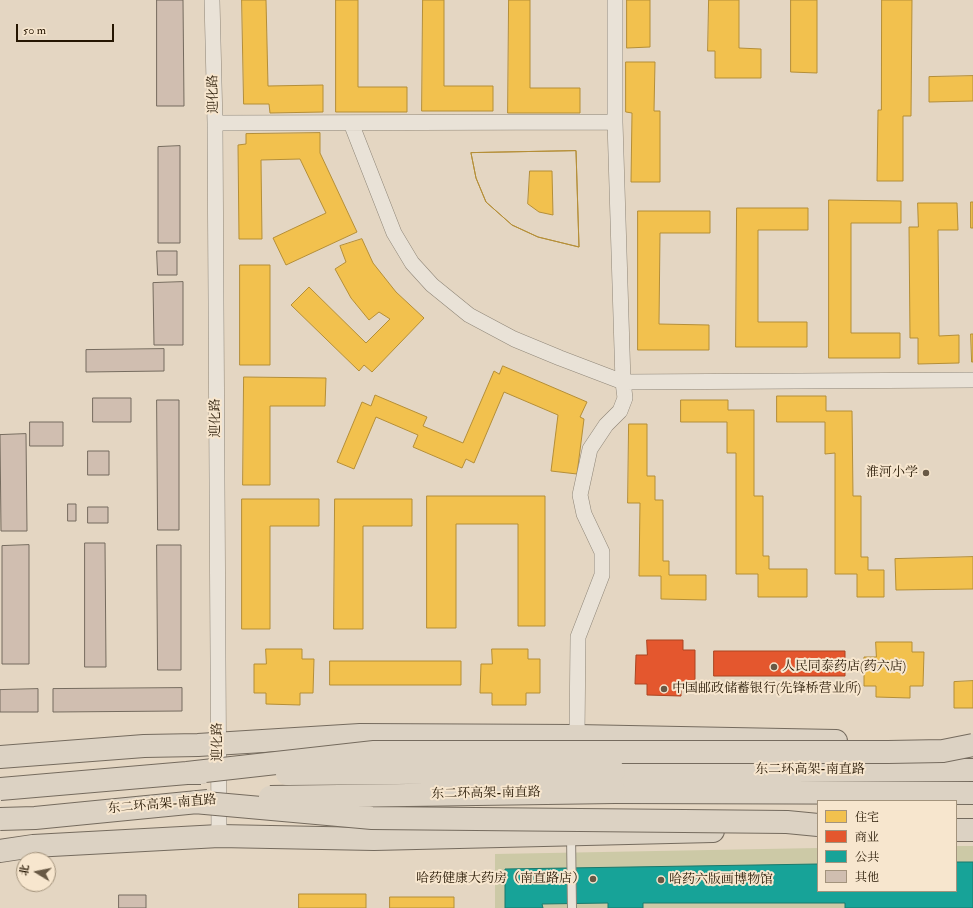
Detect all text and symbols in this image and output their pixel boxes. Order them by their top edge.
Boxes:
scale bar [18,16,116,42]
text: 50 m [23,23,46,38]
street label: 迎化路 [206,74,222,114]
street label: 迎化路 [208,399,224,437]
place label: 淮河小学 [866,465,918,481]
marker: 淮河小学 [921,468,931,478]
place label: 人民同泰药店(药六店) [782,659,906,675]
marker: 人民同泰药店(药六店) [769,662,779,672]
place label: 中国邮政储蓄银行(先锋桥营业所) [672,681,861,697]
marker: 中国邮政储蓄银行(先锋桥营业所) [659,684,669,694]
street label: 迎化路 [210,723,226,761]
street label: 东二环高架-南直路 [755,762,865,778]
street label: 东二环高架-南直路 [431,785,541,803]
street label: 东二环高架-南直路 [107,792,217,818]
legend [817,800,957,892]
text: 住宅 [855,810,879,825]
text: 商业 [855,830,879,845]
text: 公共 [855,850,879,865]
north arrow [16,852,56,892]
text: 北 [17,863,32,877]
text: 其他 [855,870,879,885]
place label: 哈药健康大药房（南直路店） [416,871,585,887]
place label: 哈药六版画博物馆 [669,872,773,888]
marker: 哈药健康大药房（南直路店） [588,874,598,884]
marker: 哈药六版画博物馆 [656,875,666,885]

